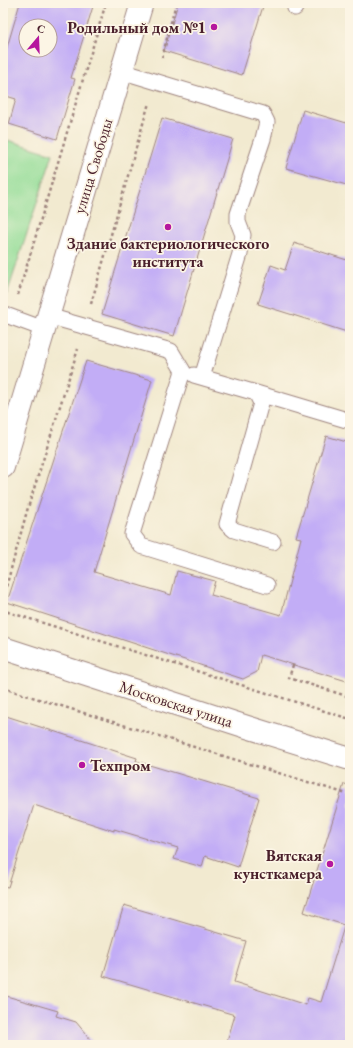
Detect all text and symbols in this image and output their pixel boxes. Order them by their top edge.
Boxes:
place label: Родильный дом №1 [67,17,206,38]
north arrow [18,18,58,58]
text: С [35,21,47,36]
marker: Родильный дом №1 [209,22,219,32]
street label: улица Свободы [69,115,118,216]
marker: Здание бактериологического института [163,222,173,232]
place label: Здание бактериологического института [67,233,269,272]
street label: Московская улица [117,676,236,732]
place label: Техпром [90,755,151,776]
marker: Техпром [77,760,87,770]
place label: Вятская кунсткамера [234,845,323,884]
marker: Вятская кунсткамера [325,859,335,869]

